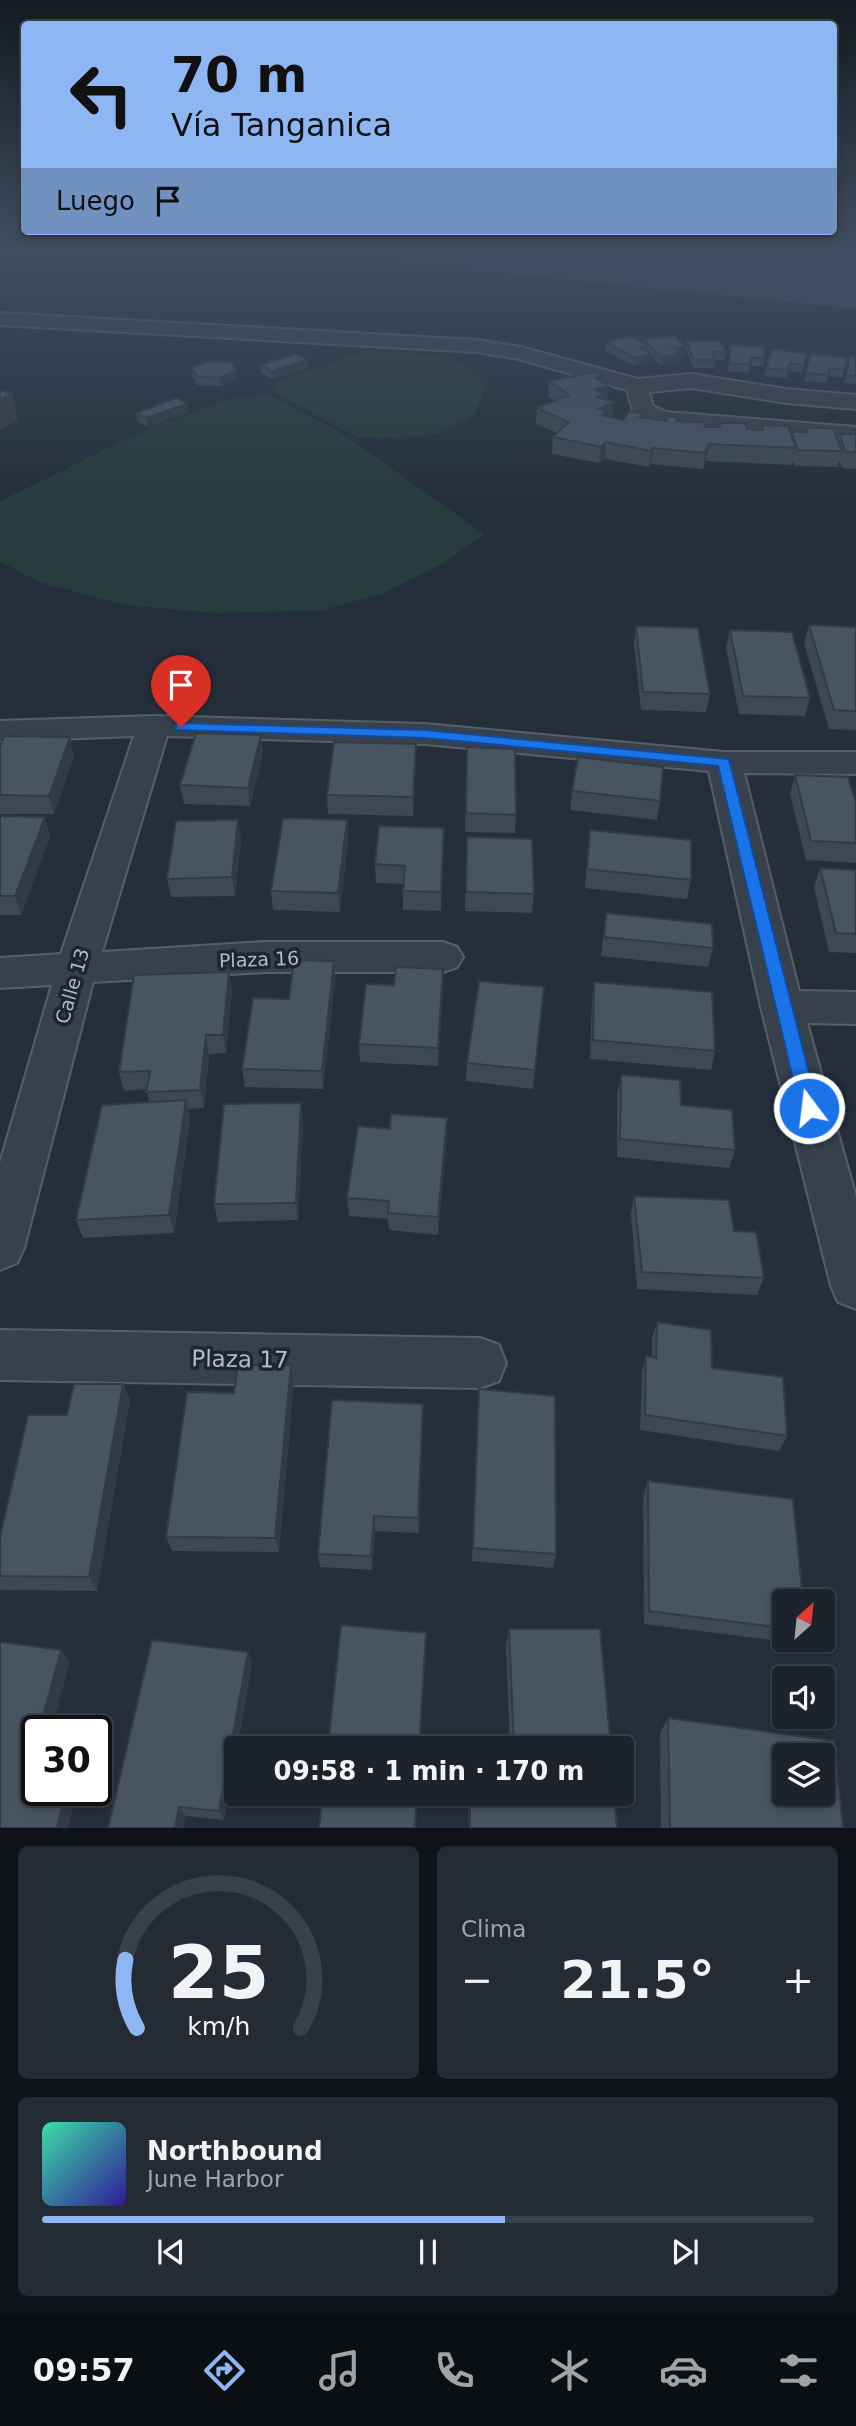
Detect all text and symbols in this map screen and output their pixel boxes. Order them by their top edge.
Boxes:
text: 70 m [171,47,307,104]
icon: left [56,49,147,140]
text: Vía Tanganica [171,106,392,144]
icon: arrive [149,182,187,220]
text: Luego [56,186,135,216]
pin [151,655,211,727]
icon: arrive [162,666,200,704]
street label: Calle 13 [51,946,93,1026]
street label: Plaza 16 [219,947,299,971]
position arrow [772,1071,846,1145]
street label: Plaza 17 [191,1345,289,1373]
north arrow [772,1589,835,1652]
map controls [772,1589,835,1806]
button: sound [772,1666,835,1729]
speed limit sign: 30 [21,1715,112,1806]
button: layers [772,1743,835,1806]
text: 09:58 · 1 min · 170 m [274,1756,584,1786]
text: Clima [461,1916,526,1942]
text: 25 [168,1931,269,2016]
text: 21.5° [560,1950,715,2010]
text: − [461,1958,493,2002]
text: + [782,1958,814,2002]
text: km/h [187,2012,250,2041]
text: Northbound [147,2136,323,2166]
text: June Harbor [147,2166,283,2192]
icon: previous [152,2233,190,2271]
icon: pause [409,2233,447,2271]
icon: next [666,2233,704,2271]
icon: directions [200,2346,249,2395]
icon: music [315,2346,364,2395]
icon: phone [430,2346,479,2395]
icon: climate [545,2346,594,2395]
icon: car [659,2346,708,2395]
icon: filters [774,2346,823,2395]
text: 09:57 [33,2351,135,2389]

